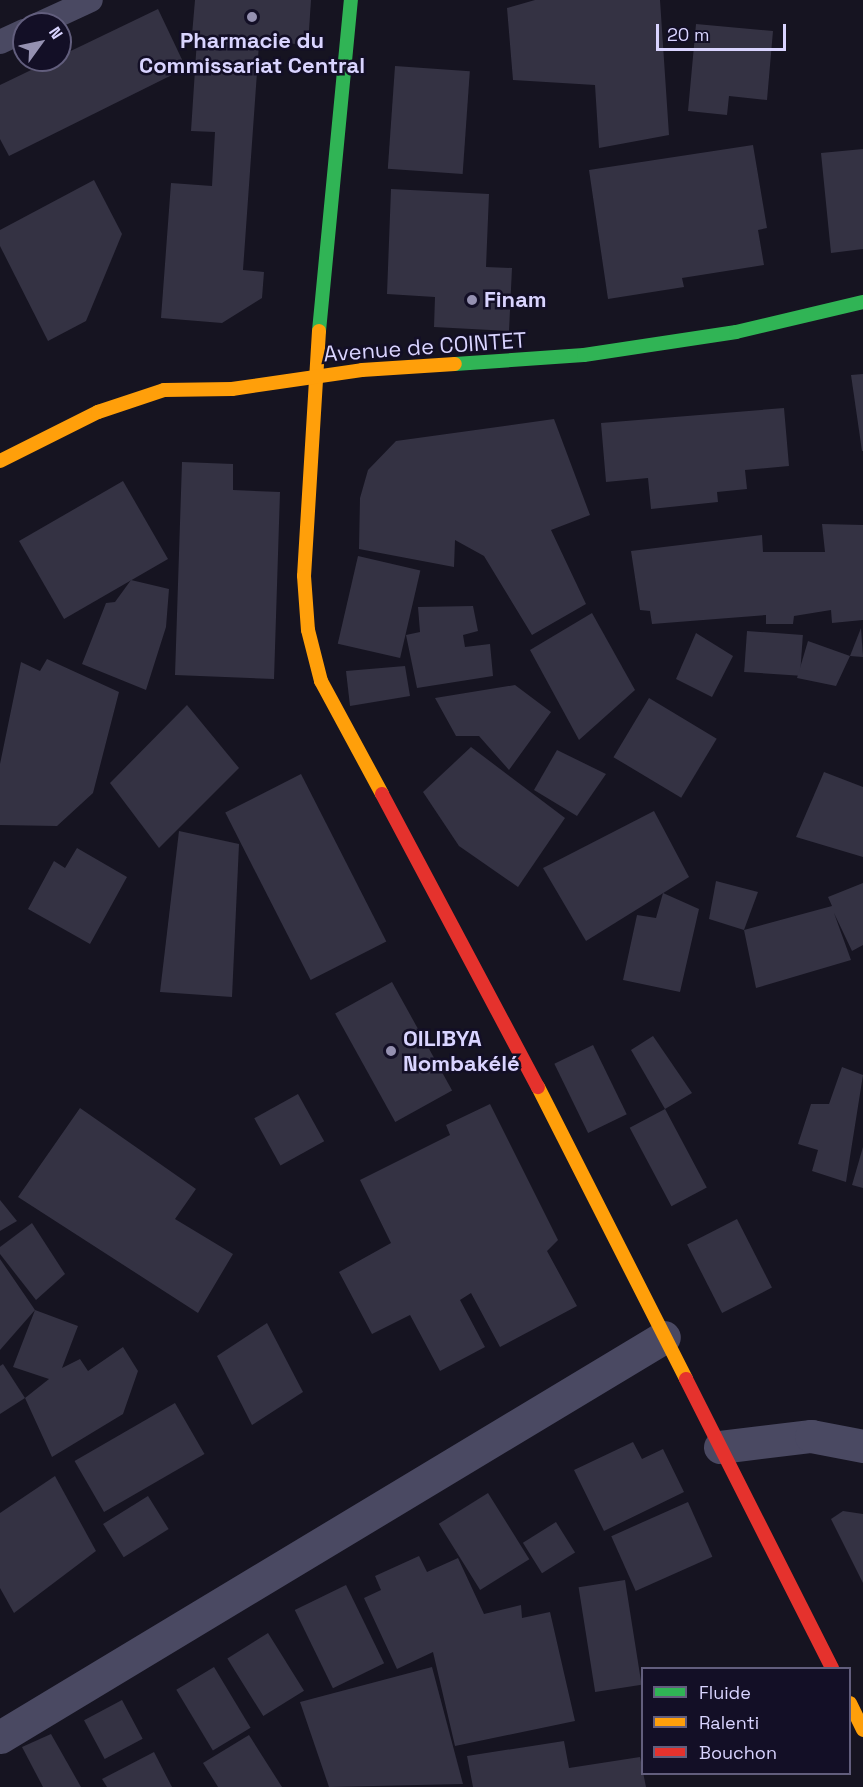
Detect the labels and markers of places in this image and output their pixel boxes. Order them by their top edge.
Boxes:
marker: Pharmacie du Commissariat Central [245,10,259,24]
place label: Pharmacie du Commissariat Central [139,27,365,78]
place label: Finam [484,287,547,313]
marker: Finam [465,293,479,307]
place label: OILIBYA Nombakélé [403,1025,520,1076]
marker: OILIBYA Nombakélé [384,1044,398,1058]

